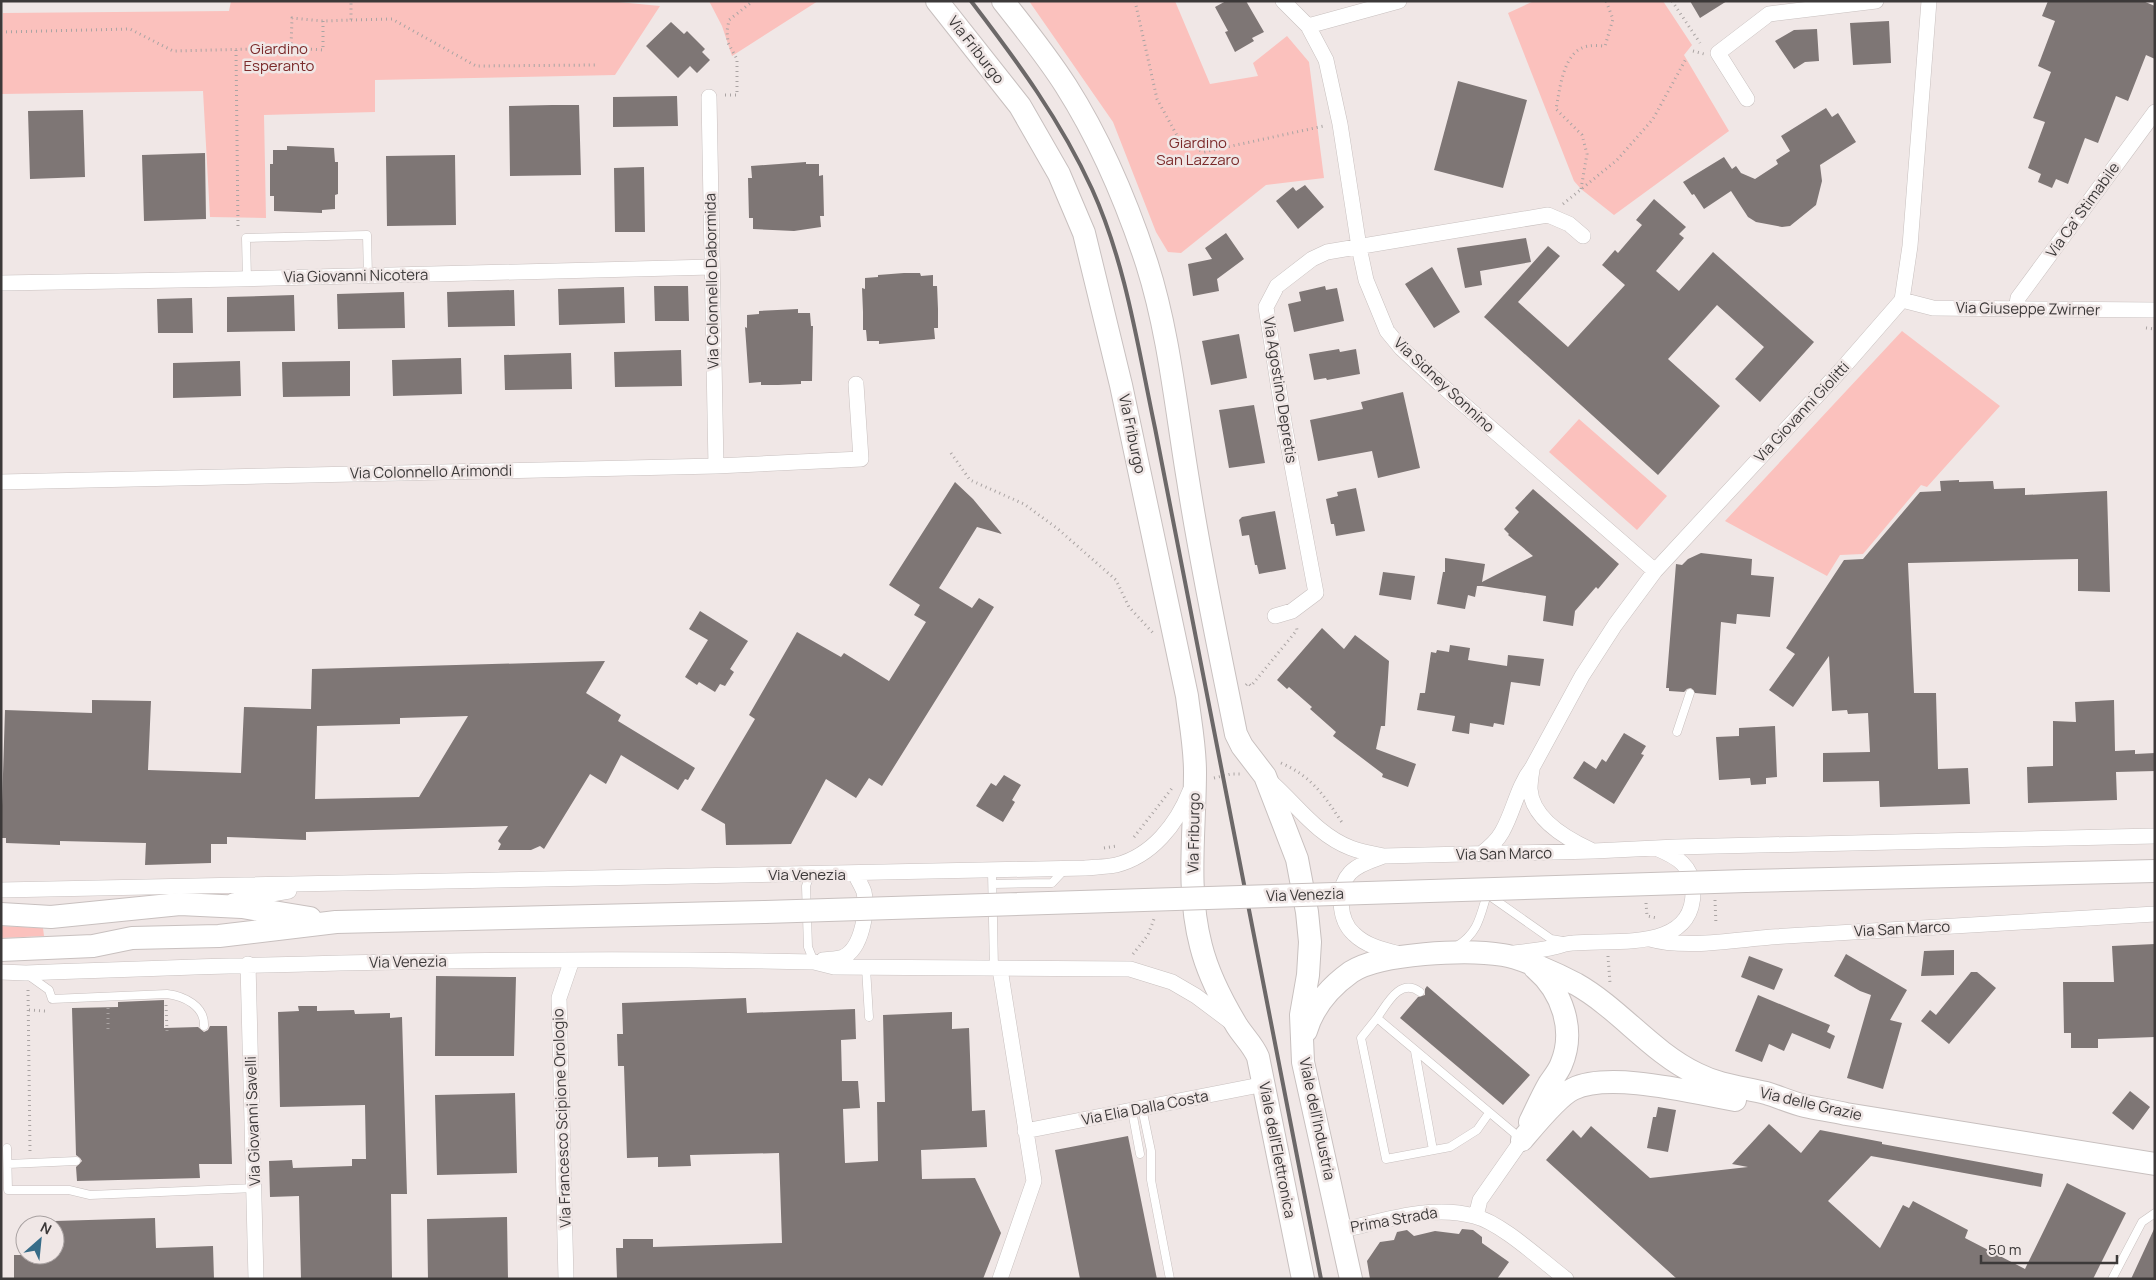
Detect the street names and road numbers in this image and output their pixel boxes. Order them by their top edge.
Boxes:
street label: Via Friburgo [943,11,1010,88]
street label: Via Ca' Stimabile [2041,158,2124,262]
street label: Via Colonnello Dabormida [699,193,724,369]
street label: Via Giovanni Nicotera [283,264,429,287]
street label: Via Giuseppe Zwirner [1956,297,2101,320]
street label: Via Agostino Depretis [1259,315,1302,465]
street label: Via Sidney Sonnino [1389,332,1499,437]
street label: Via Giovanni Giolitti [1749,357,1854,467]
street label: Via Friburgo [1114,392,1151,476]
street label: Via Colonnello Arimondi [350,460,512,483]
street label: Via Friburgo [1182,792,1205,874]
street label: Via San Marco [1456,842,1552,865]
street label: Via Venezia [768,864,846,885]
street label: Via Venezia [1266,883,1344,906]
street label: Via San Marco [1853,915,1951,942]
street label: Via Venezia [369,950,447,973]
street label: Via Francesco Scipione Orologio [547,1008,576,1228]
street label: Via Giovanni Savelli [240,1056,265,1186]
street label: Viale dell'Industria [1294,1056,1341,1182]
street label: Viale dell'Elettronica [1254,1080,1301,1220]
street label: Via delle Grazie [1758,1082,1864,1126]
street label: Via Elia Dalla Costa [1080,1085,1210,1130]
street label: Prima Strada [1349,1202,1439,1237]

